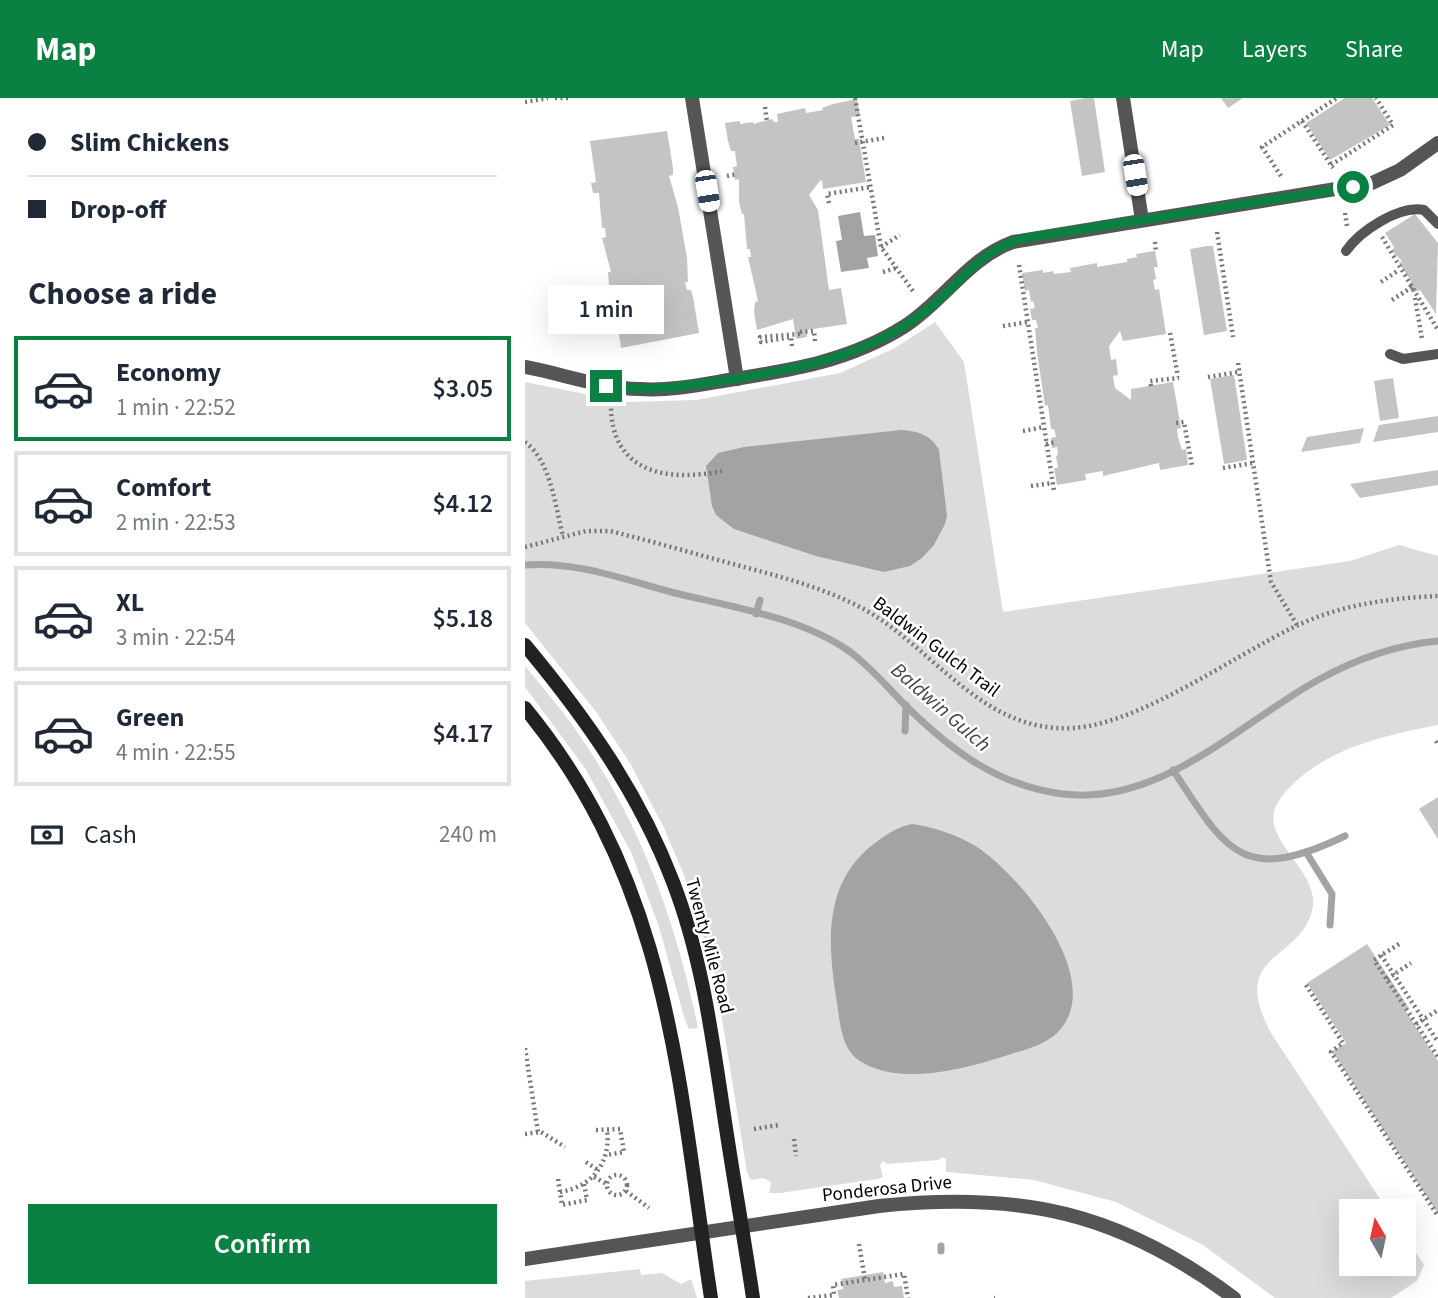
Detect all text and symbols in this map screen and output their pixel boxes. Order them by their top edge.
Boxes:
text: Map [35,26,96,73]
text: Map [1161,32,1204,67]
text: Layers [1242,32,1307,67]
text: Share [1345,32,1403,67]
text: Slim Chickens [70,124,229,161]
car [1122,153,1149,197]
car [694,169,721,213]
route start [1337,171,1369,203]
text: Drop-off [70,191,166,228]
text: Choose a ride [28,271,217,317]
callout: 1 min [548,285,664,334]
text: 1 min [579,293,633,326]
text: Economy [116,354,221,391]
icon: car [32,357,95,420]
text: $3.05 [432,370,493,407]
route end [590,370,622,402]
text: 1 min · 22:52 [116,391,236,424]
text: Comfort [116,469,211,506]
icon: car [32,472,95,535]
text: $4.12 [432,485,493,522]
text: 2 min · 22:53 [116,506,236,539]
text: XL [116,584,144,621]
icon: car [32,587,95,650]
street label: Baldwin Gulch Trail [867,590,1005,704]
text: $5.18 [432,600,493,637]
text: 3 min · 22:54 [116,621,236,654]
water label: Baldwin Gulch [885,655,997,759]
text: Green [116,699,184,736]
icon: car [32,702,95,765]
text: $4.17 [432,715,493,752]
text: 4 min · 22:55 [116,736,236,769]
icon: cash [28,816,66,854]
text: Cash [84,816,137,853]
text: 240 m [439,818,497,851]
street label: Twenty Mile Road [678,875,740,1017]
street label: Ponderosa Drive [821,1169,953,1209]
north arrow [1339,1199,1416,1276]
map controls [1339,1199,1416,1276]
button: Confirm [28,1204,497,1284]

